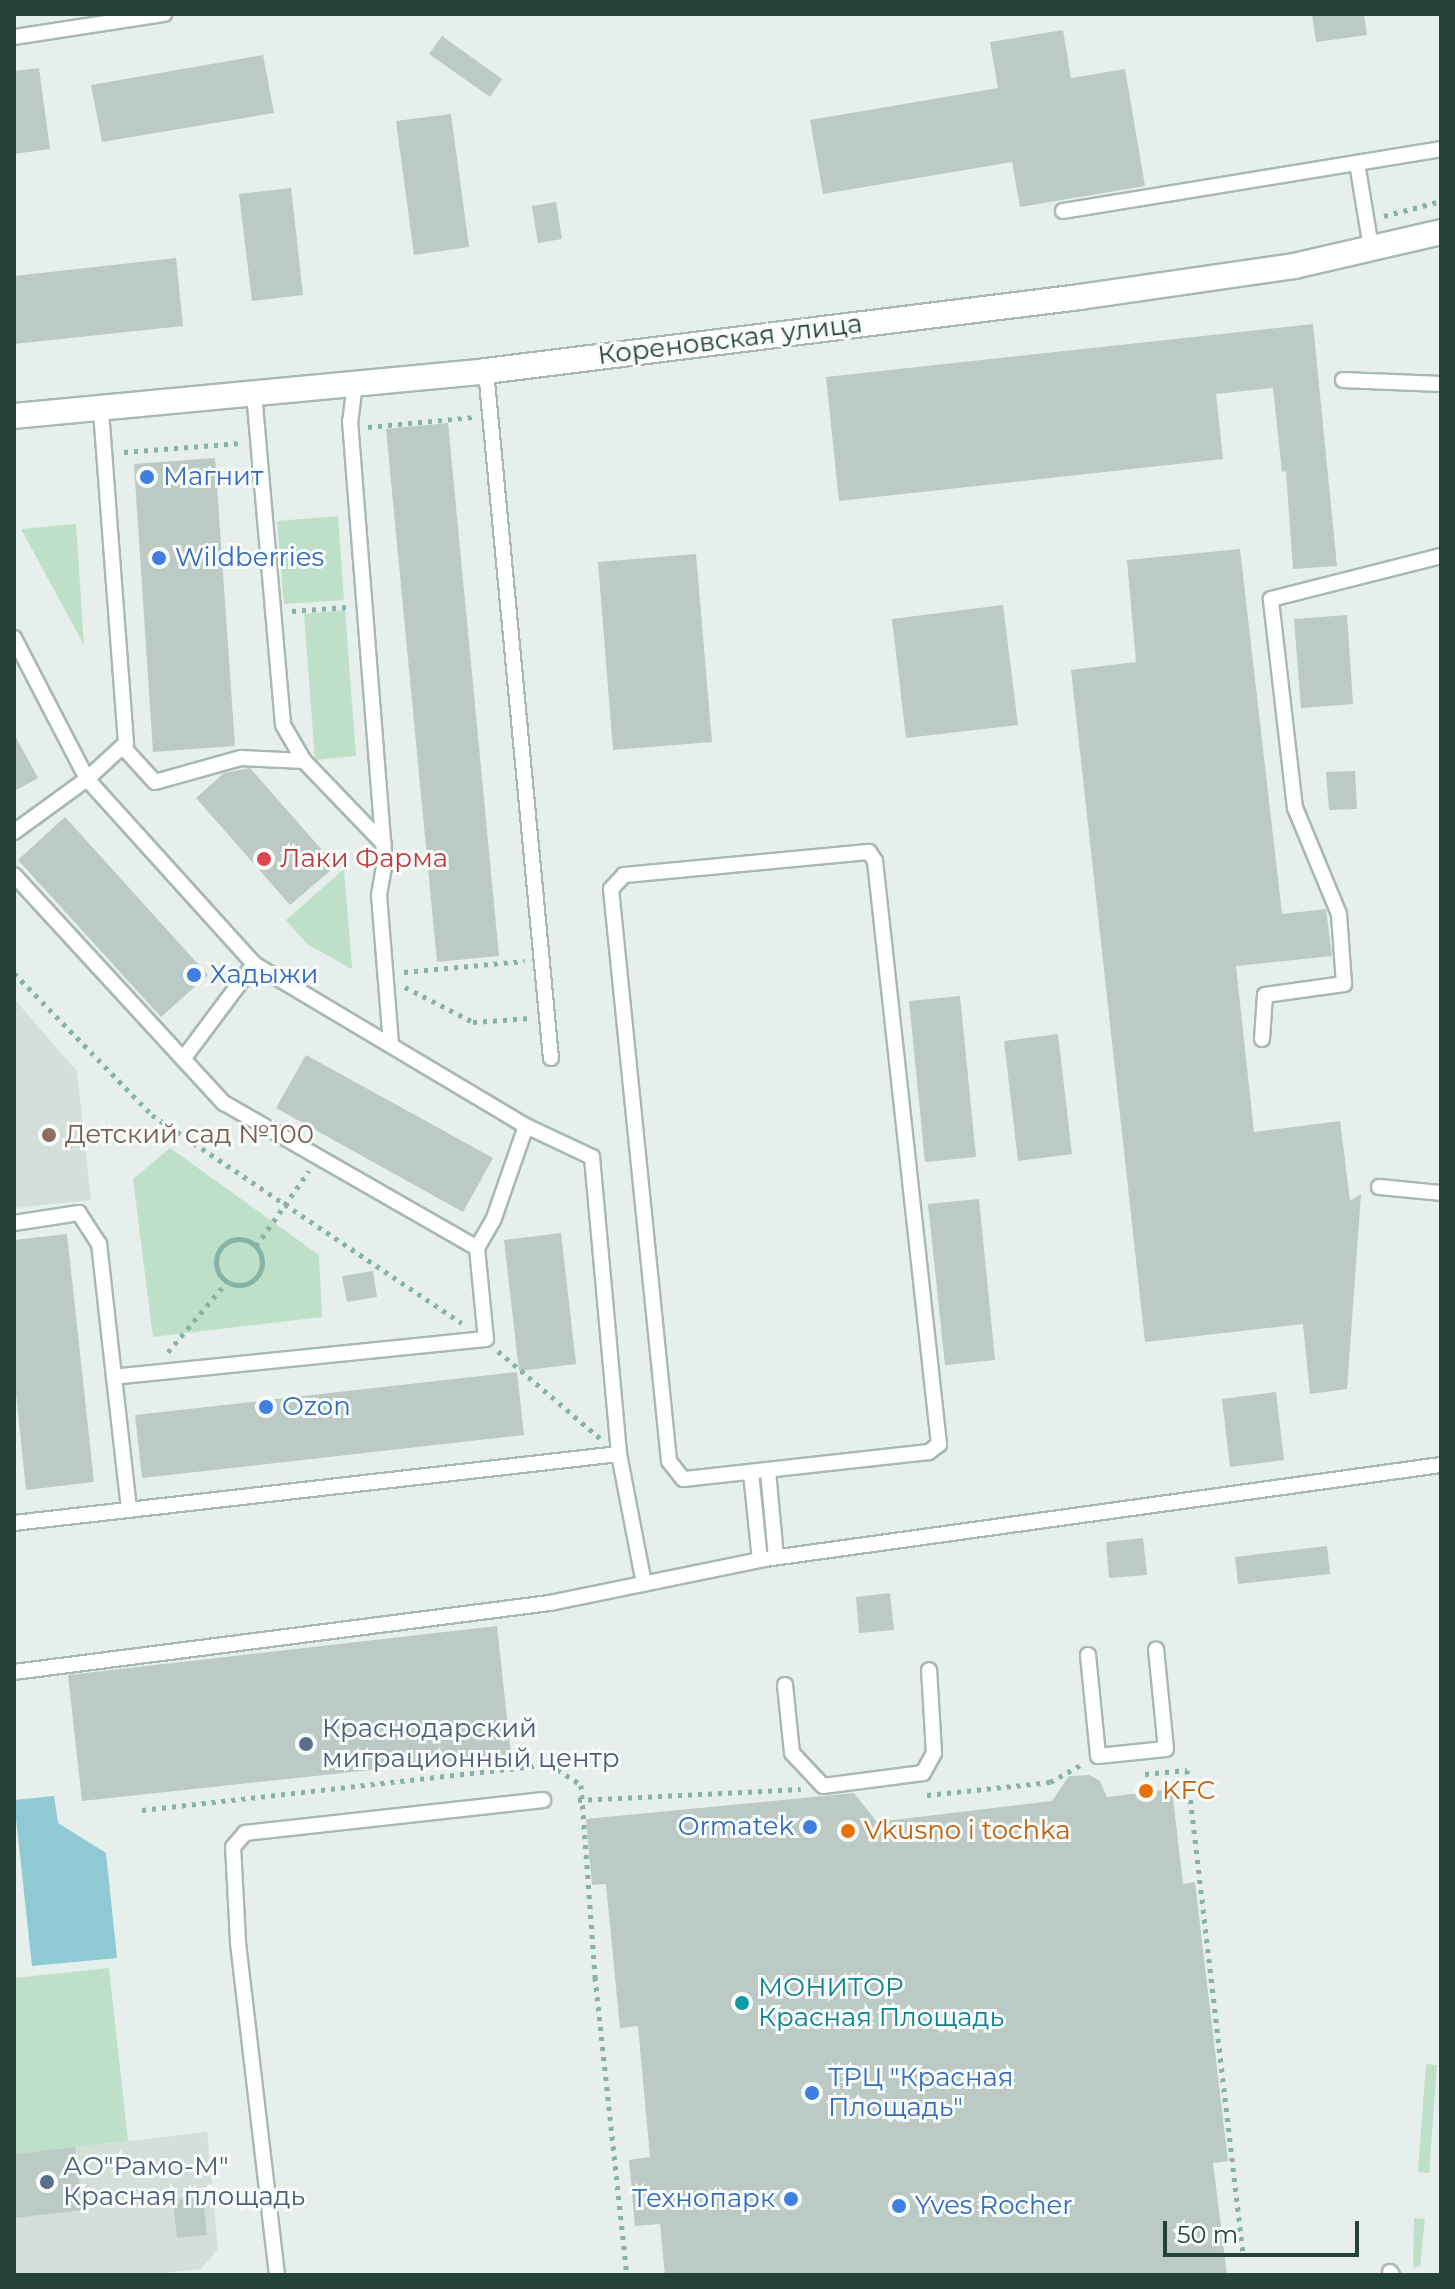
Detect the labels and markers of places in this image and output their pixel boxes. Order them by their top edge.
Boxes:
place label: Магнит [163,461,263,493]
marker: Магнит [138,468,156,486]
place label: Wildberries [175,542,324,574]
marker: Wildberries [150,549,168,567]
place label: Лаки Фарма [280,843,448,875]
marker: Лаки Фарма [255,850,273,868]
place label: Хадыжи [210,959,318,991]
marker: Хадыжи [185,966,203,984]
place label: Детский сад №100 [65,1119,314,1151]
marker: Детский сад №100 [40,1126,58,1144]
place label: Ozon [282,1391,351,1423]
marker: Ozon [257,1398,275,1416]
place label: Краснодарский миграционный центр [322,1713,620,1774]
marker: Краснодарский миграционный центр [297,1735,315,1753]
place label: KFC [1162,1775,1215,1807]
marker: KFC [1137,1782,1155,1800]
place label: Ormatek [678,1811,794,1843]
place label: Vkusno i tochka [864,1815,1071,1847]
marker: Ormatek [801,1818,819,1836]
marker: Vkusno i tochka [839,1822,857,1840]
place label: МОНИТОР Красная Площадь [758,1972,1004,2034]
marker: МОНИТОР Красная Площадь [733,1994,751,2012]
place label: ТРЦ "Красная Площадь" [828,2062,1013,2124]
marker: ТРЦ "Красная Площадь" [803,2084,821,2102]
place label: АО"Рамо-М" Красная площадь [63,2151,305,2212]
marker: АО"Рамо-М" Красная площадь [38,2173,56,2191]
place label: Технопарк [632,2183,775,2215]
marker: Технопарк [782,2190,800,2208]
place label: Yves Rocher [915,2190,1073,2222]
marker: Yves Rocher [890,2197,908,2215]

